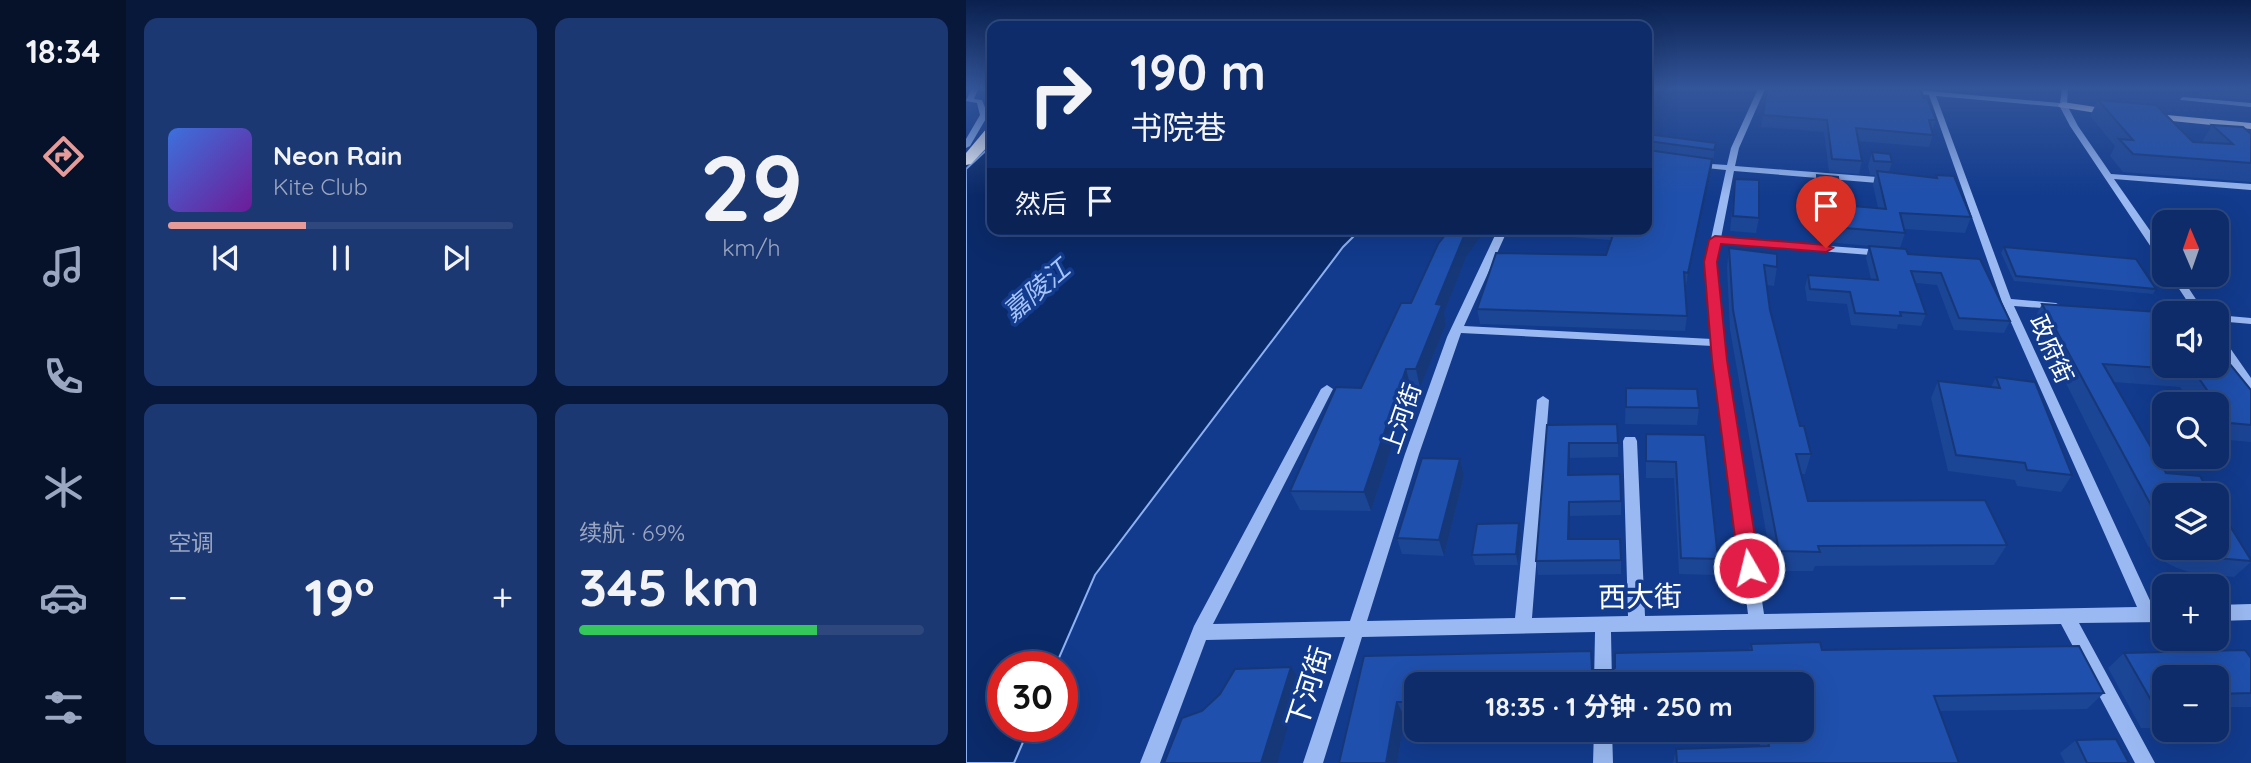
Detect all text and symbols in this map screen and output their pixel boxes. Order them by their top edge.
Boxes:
text: 18:34 [26,31,100,71]
text: 190 m [1130,41,1266,102]
icon: right [1015,49,1106,140]
text: 书院巷 [1130,107,1226,147]
text: 29 [700,130,803,244]
icon: directions [39,132,88,181]
text: Neon Rain [273,139,402,172]
text: Kite Club [273,172,368,201]
pin [1796,176,1856,248]
icon: arrive [1081,182,1119,220]
text: 然后 [1015,187,1067,220]
icon: arrive [1807,187,1845,225]
north arrow [2152,210,2230,287]
map controls [2152,210,2229,742]
text: km/h [722,233,781,262]
icon: previous [207,239,245,277]
icon: pause [322,239,360,277]
icon: next [437,239,475,277]
icon: music [39,242,88,291]
water label: 嘉陵江 [996,250,1079,328]
button: sound [2152,301,2229,378]
street label: 政府街 [2024,310,2080,388]
icon: phone [39,352,88,401]
street label: 上河街 [1375,379,1427,457]
button: search [2152,392,2229,469]
icon: climate [39,463,88,512]
button: layers [2152,483,2229,560]
text: 续航 · 69% [579,518,685,547]
text: 空调 [168,528,214,557]
position arrow [1712,531,1786,605]
text: 345 km [579,554,760,619]
text: 19° [305,564,375,629]
icon: car [39,573,88,622]
text: − [168,573,188,621]
text: + [492,573,513,621]
button: + [2152,574,2229,651]
street label: 西大街 [1598,578,1682,614]
street label: 下河街 [1278,642,1338,732]
speed limit sign: 30 [987,651,1078,742]
button: − [2152,665,2229,742]
icon: filters [39,683,88,732]
text: 18:35 · 1 分钟 · 250 m [1485,690,1733,723]

